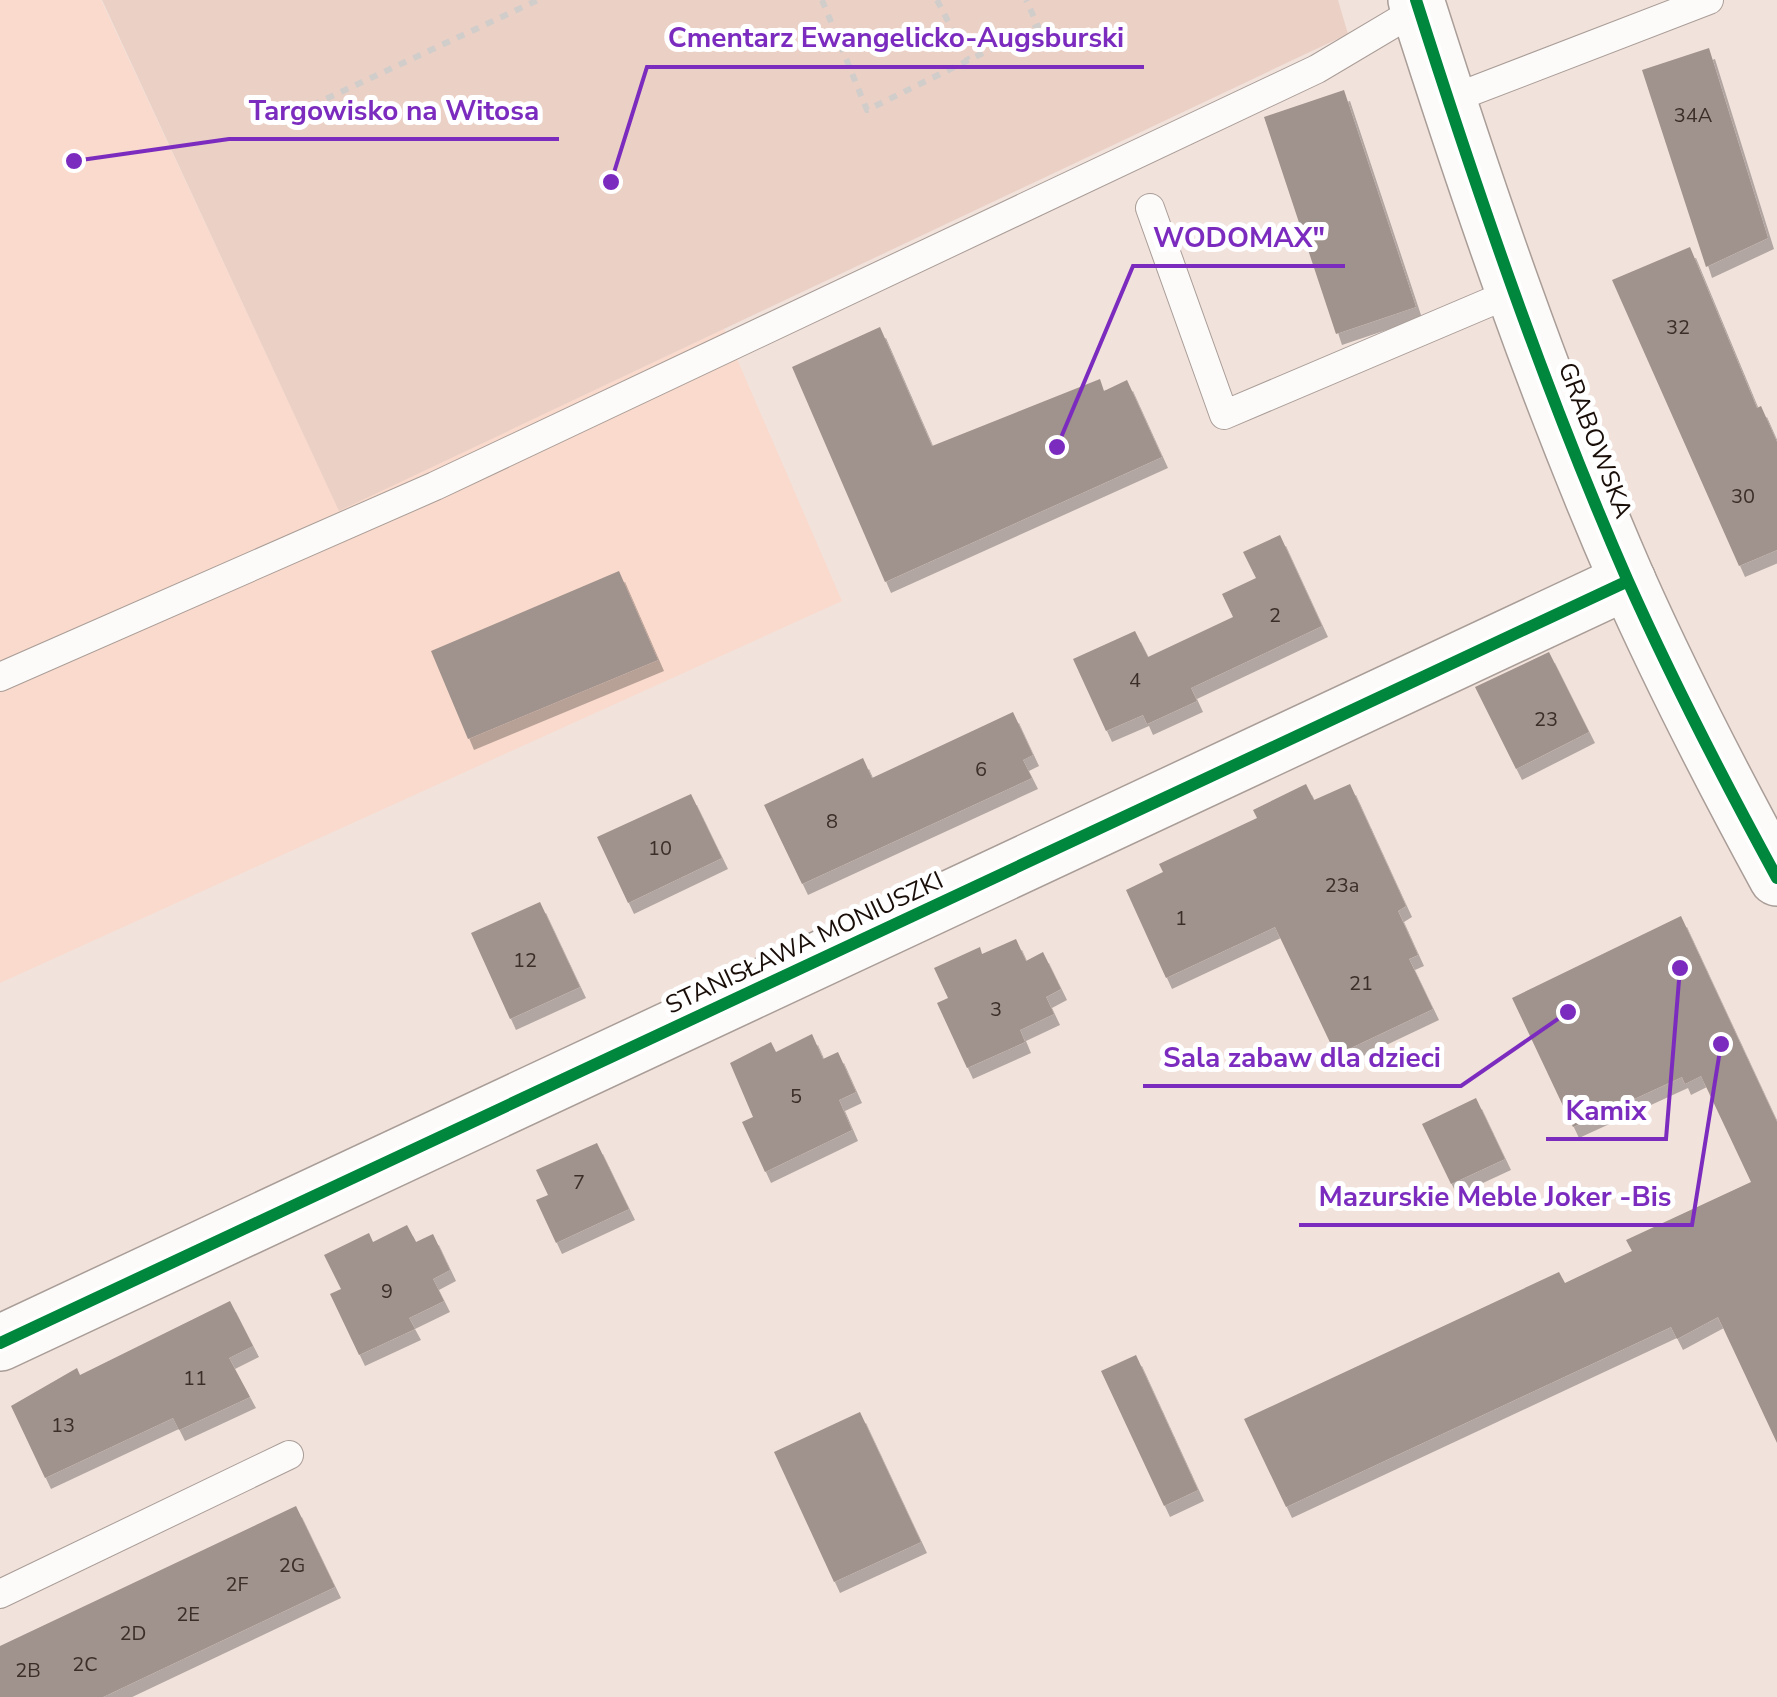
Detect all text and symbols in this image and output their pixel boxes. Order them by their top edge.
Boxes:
callout: Cmentarz Ewangelicko-Augsburski [647,9,1144,67]
text: Cmentarz Ewangelicko-Augsburski [668,19,1124,57]
callout: Targowisko na Witosa [229,81,559,139]
text: Targowisko na Witosa [249,92,539,130]
house number: 34A [1674,102,1713,129]
callout: WODOMAX" [1133,208,1345,266]
text: WODOMAX" [1153,219,1325,257]
house number: 32 [1666,314,1690,341]
street label: GRABOWSKA [1550,358,1640,523]
house number: 30 [1731,483,1755,510]
house number: 2 [1269,602,1281,629]
house number: 4 [1129,667,1141,694]
house number: 23 [1534,706,1558,733]
house number: 6 [975,756,987,783]
house number: 8 [826,808,838,835]
house number: 10 [648,835,672,862]
street label: STANISŁAWA MONIUSZKI [660,863,949,1022]
house number: 23a [1325,872,1359,899]
house number: 1 [1175,905,1187,932]
house number: 12 [513,947,537,974]
house number: 21 [1349,970,1373,997]
house number: 3 [990,996,1002,1023]
callout: Sala zabaw dla dzieci [1143,1028,1461,1086]
text: Sala zabaw dla dzieci [1163,1039,1441,1077]
callout: Kamix [1546,1081,1666,1139]
house number: 5 [790,1083,802,1110]
text: Kamix [1566,1092,1647,1130]
callout: Mazurskie Meble Joker -Bis [1299,1167,1692,1225]
house number: 7 [573,1169,585,1196]
text: Mazurskie Meble Joker -Bis [1318,1178,1672,1216]
house number: 9 [381,1278,393,1305]
house number: 11 [183,1365,207,1392]
house number: 13 [51,1412,75,1439]
house number: 2G [279,1552,305,1579]
house number: 2F [226,1571,249,1598]
house number: 2E [176,1601,200,1628]
house number: 2D [120,1620,146,1647]
house number: 2C [72,1651,98,1678]
house number: 2B [15,1657,41,1684]

